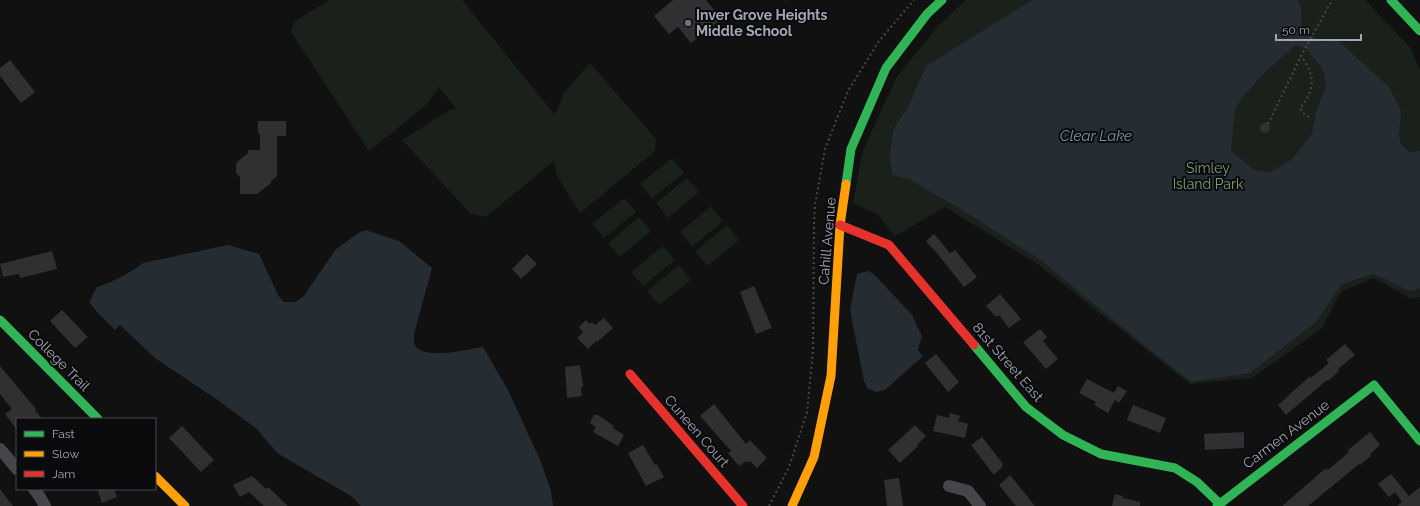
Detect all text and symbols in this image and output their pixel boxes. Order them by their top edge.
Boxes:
place label: Inver Grove Heights Middle School [696,7,827,39]
scale bar [1276,16,1361,42]
marker: Inver Grove Heights Middle School [683,18,693,28]
text: 50 m [1282,23,1310,37]
water label: Clear Lake [1060,127,1132,145]
park label: Simley Island Park [1173,160,1244,192]
street label: Cahill Avenue [815,197,839,285]
street label: 81st Street East [969,319,1047,405]
street label: College Trail [25,326,93,394]
street label: Cuneen Court [661,392,733,470]
street label: Carmen Avenue [1240,396,1332,472]
legend [16,418,156,490]
text: Fast [52,427,75,441]
text: Slow [52,447,79,461]
text: Jam [52,467,75,481]

